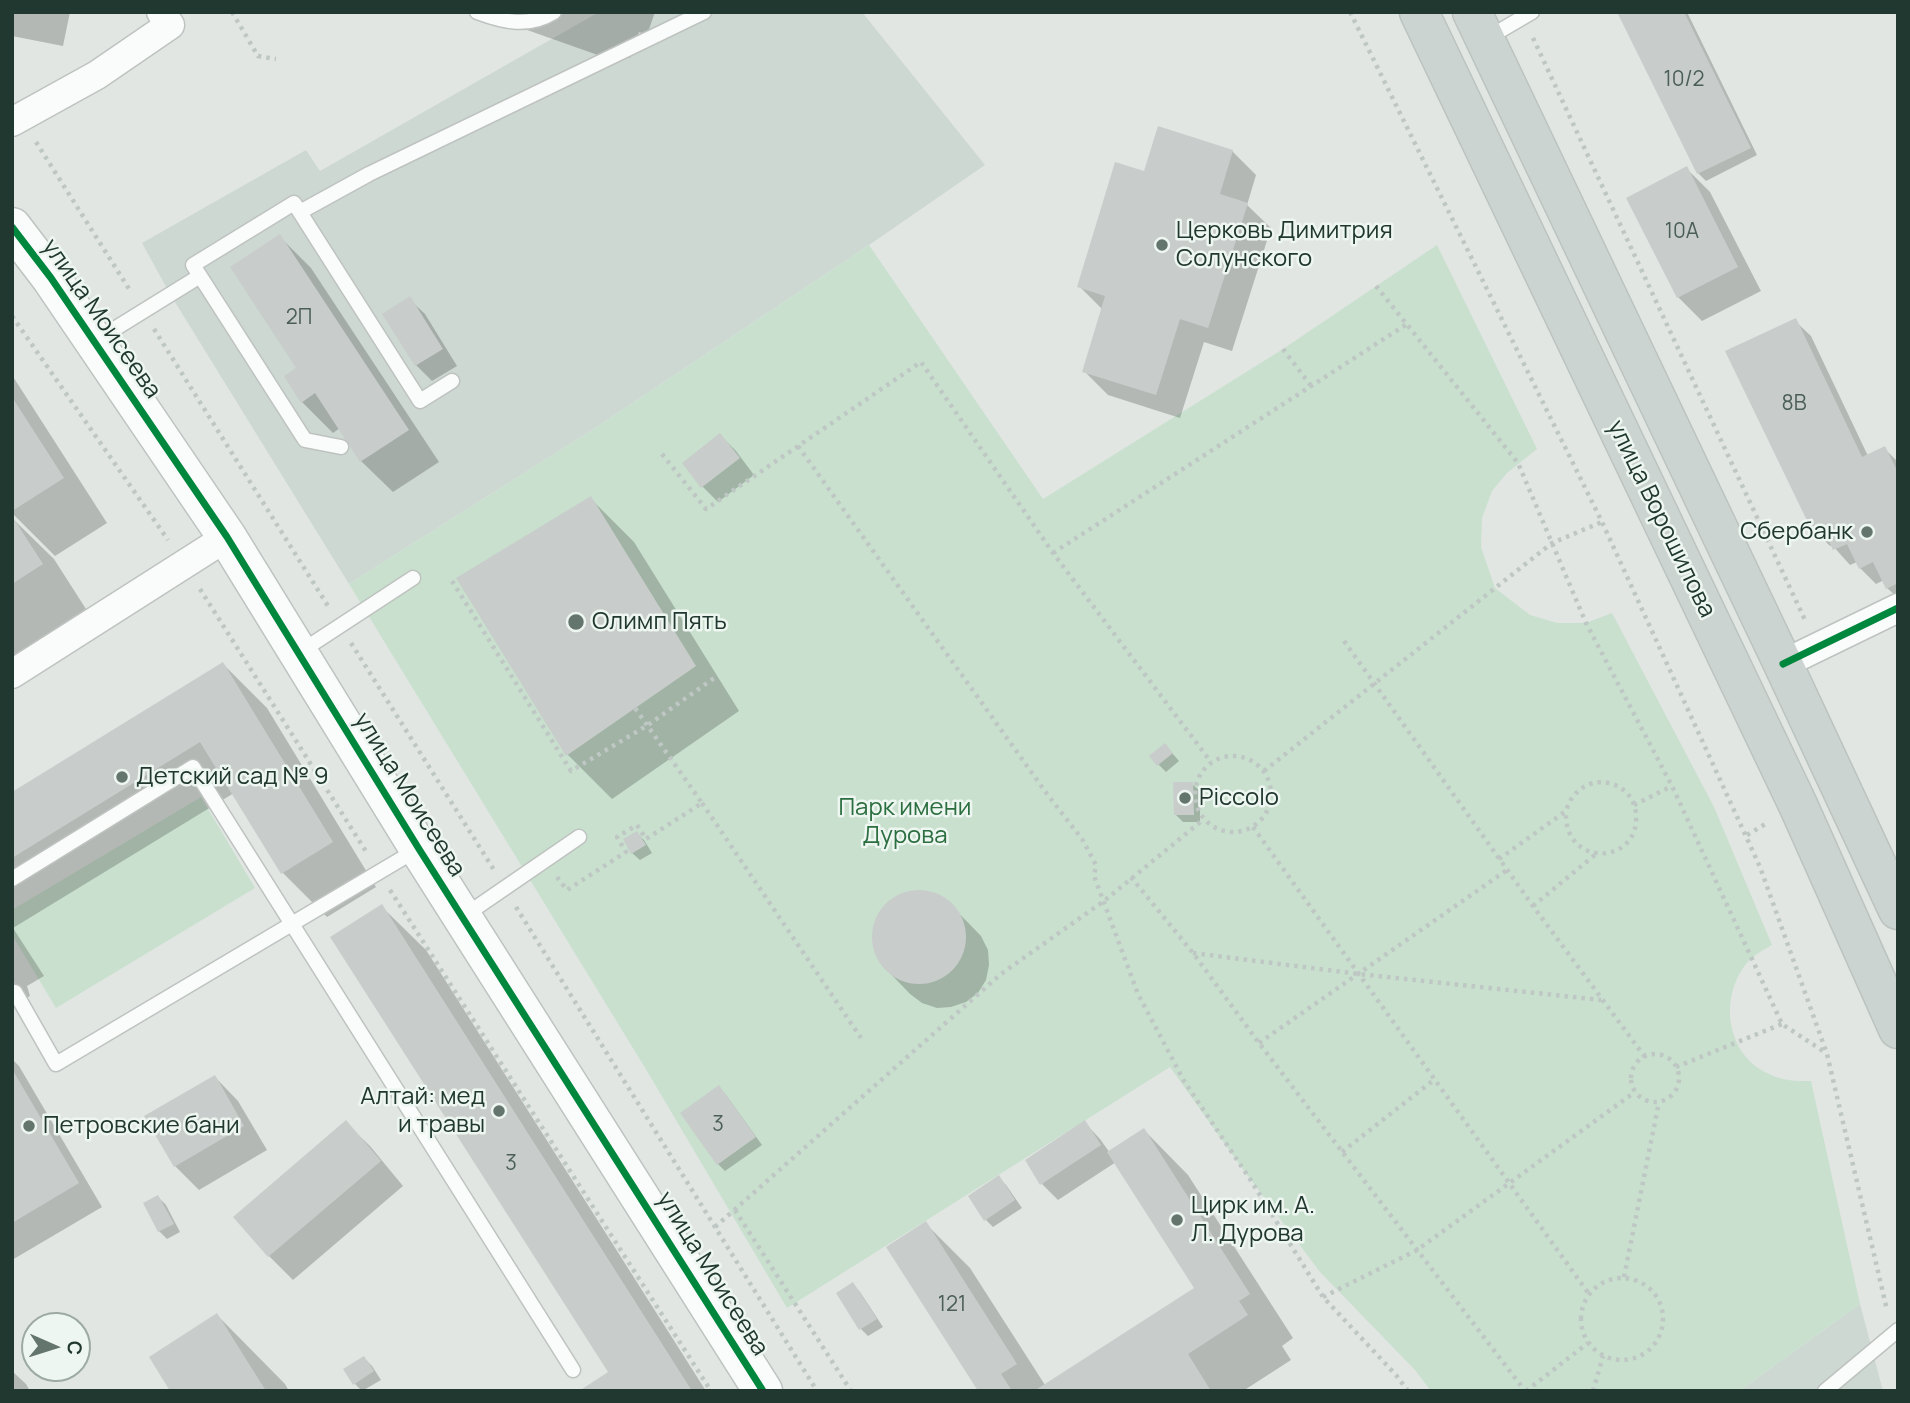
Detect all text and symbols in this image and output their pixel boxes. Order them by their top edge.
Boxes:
house number: 10/2 [1663,67,1705,93]
place label: Церковь Димитрия Солунского [1176,217,1393,273]
house number: 10А [1665,219,1699,245]
street label: улица Моисеева [35,234,167,404]
marker: Церковь Димитрия Солунского [1154,237,1170,253]
house number: 2П [286,305,312,331]
house number: 8В [1781,391,1807,417]
street label: улица Ворошилова [1601,416,1721,622]
place label: Сбербанк [1740,518,1853,546]
marker: Сбербанк [1859,524,1875,540]
place label: Олимп Пять [592,608,727,636]
marker: Олимп Пять [566,612,586,632]
street label: улица Моисеева [347,708,471,882]
place label: Детский сад № 9 [136,763,329,791]
marker: Детский сад № 9 [114,769,130,785]
place label: Piccolo [1199,784,1279,812]
marker: Piccolo [1177,790,1193,806]
park label: Парк имени Дурова [839,794,971,850]
place label: Алтай: мед и травы [360,1083,485,1139]
marker: Алтай: мед и травы [491,1103,507,1119]
place label: Петровские бани [43,1112,240,1140]
house number: 3 [712,1112,724,1138]
marker: Петровские бани [21,1118,37,1134]
house number: 3 [505,1151,517,1177]
street label: улица Моисеева [650,1187,774,1361]
place label: Цирк им. А. Л. Дурова [1191,1192,1315,1248]
marker: Цирк им. А. Л. Дурова [1169,1212,1185,1228]
house number: 121 [938,1292,966,1318]
north arrow [21,1312,91,1382]
text: С [62,1340,88,1356]

